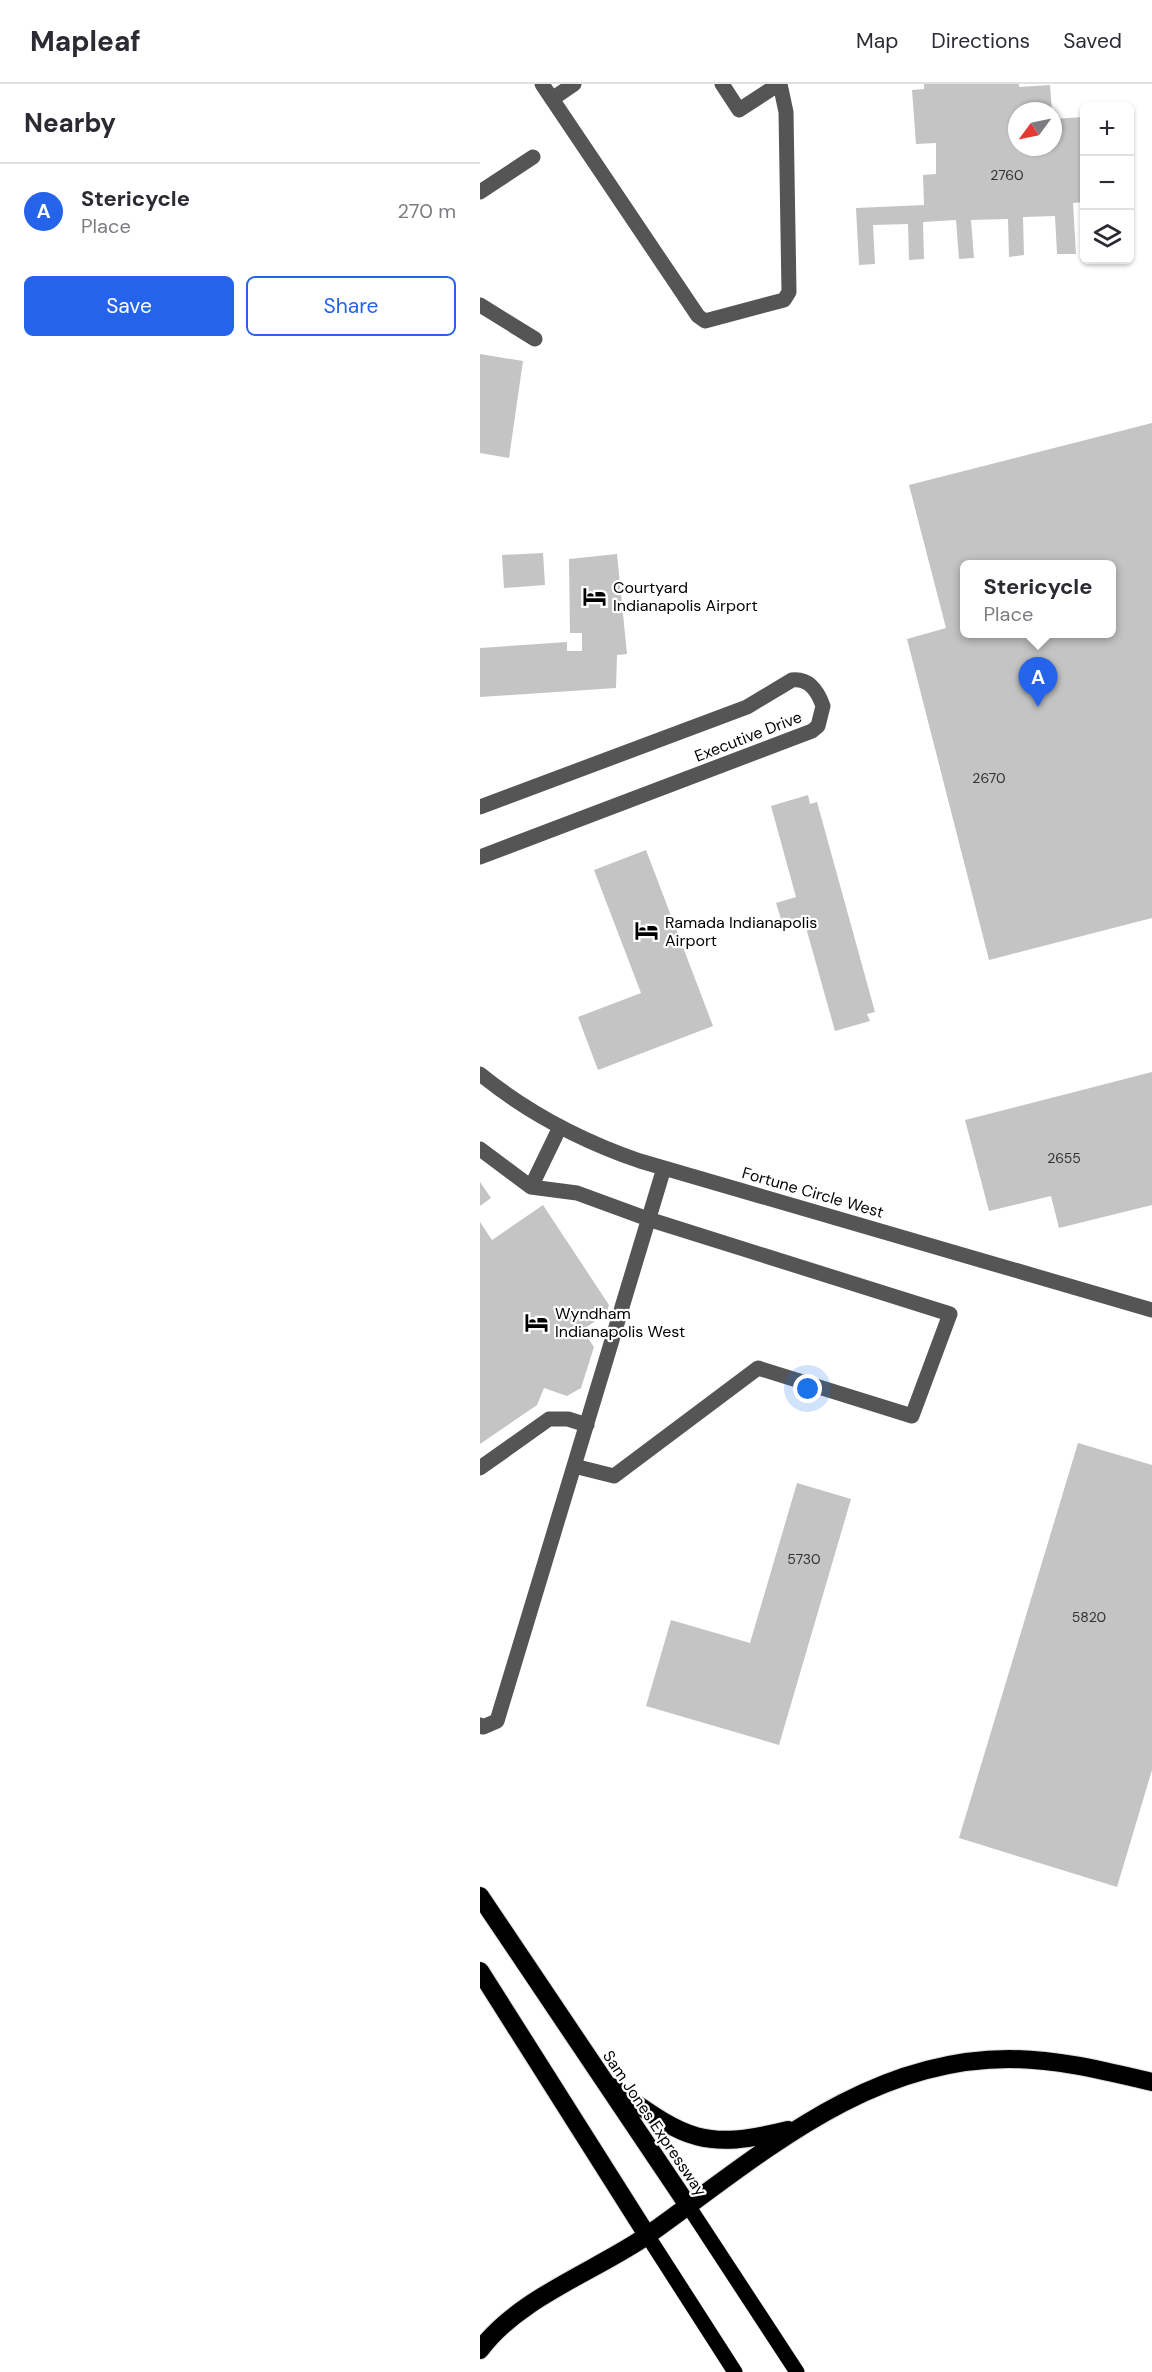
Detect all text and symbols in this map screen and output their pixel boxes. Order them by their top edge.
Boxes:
text: Mapleaf [30,23,141,60]
text: Map [856,27,898,55]
text: Directions [931,27,1030,55]
text: Saved [1063,27,1122,55]
north arrow [1008,102,1062,156]
map controls [1080,102,1134,264]
button: + [1080,102,1134,156]
text: Nearby [24,106,116,140]
button: − [1080,156,1134,210]
house number: 2760 [990,166,1024,184]
text: Stericycle [81,184,190,213]
text: A [36,198,51,224]
text: 270 m [398,198,456,224]
button: layers [1080,210,1134,264]
text: Place [81,213,131,239]
button: Save [24,276,234,336]
button: Share [246,276,456,336]
popup [960,560,1116,638]
text: Stericycle [984,572,1092,601]
place label: Courtyard Indianapolis Airport [613,577,758,616]
hotel icon: Courtyard Indianapolis Airport [582,583,608,609]
text: Place [984,601,1033,627]
pin: A [1018,658,1058,707]
street label: Executive Drive [691,706,805,767]
house number: 2670 [972,769,1006,787]
place label: Ramada Indianapolis Airport [665,912,817,951]
hotel icon: Ramada Indianapolis Airport [634,918,660,944]
house number: 2655 [1047,1149,1081,1167]
street label: Fortune Circle West [740,1162,886,1223]
place label: Wyndham Indianapolis West [555,1303,685,1342]
hotel icon: Wyndham Indianapolis West [524,1309,550,1335]
your location [793,1374,822,1403]
house number: 5730 [787,1550,821,1568]
house number: 5820 [1072,1608,1106,1626]
street label: Sam Jones Expressway [598,2046,711,2200]

